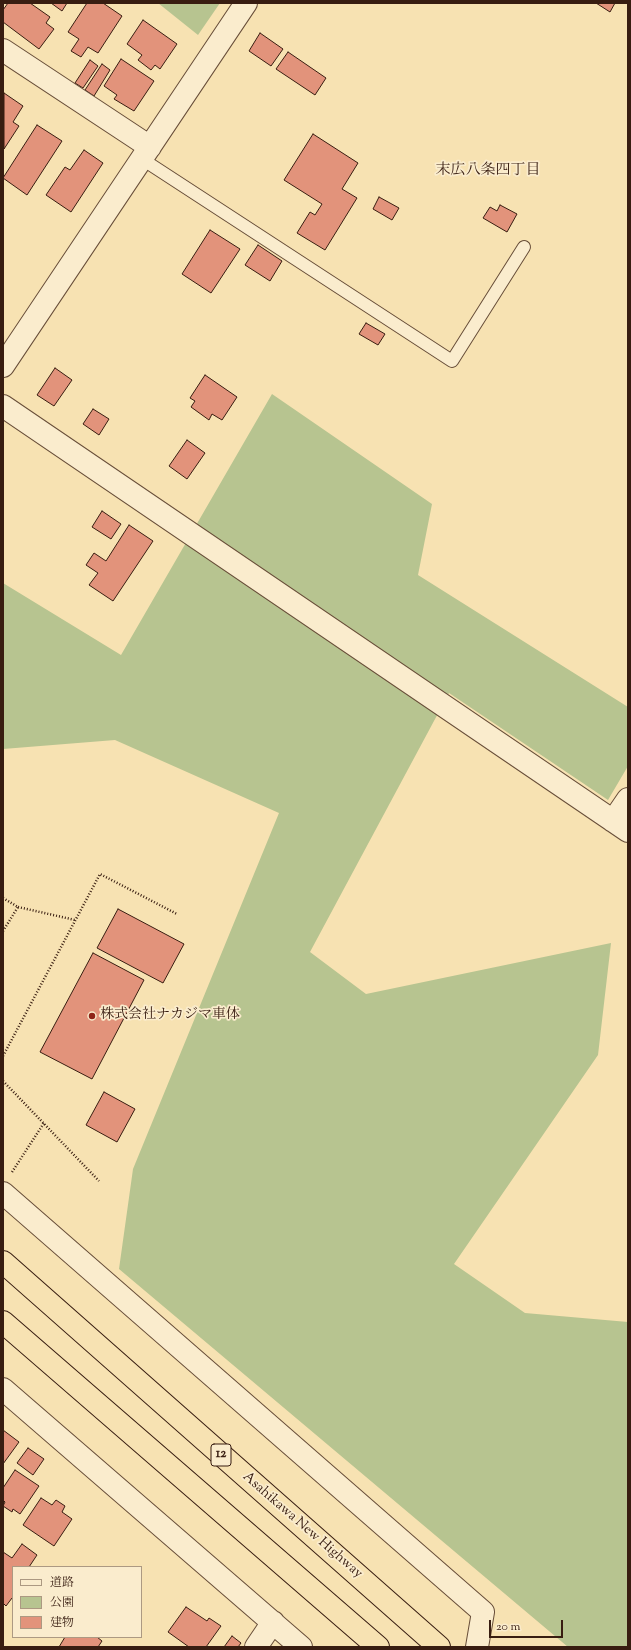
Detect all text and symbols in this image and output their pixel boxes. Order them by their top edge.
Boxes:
district label: 末広八条四丁目 [436,162,540,180]
place label: 株式会社ナカジマ車体 [100,1008,240,1024]
marker: 株式会社ナカジマ車体 [87,1011,97,1021]
road number: 12 [211,1444,231,1466]
street label: Asahikawa New Highway [239,1469,365,1583]
legend [12,1566,142,1638]
text: 道路 [50,1574,74,1592]
text: 公園 [50,1594,74,1612]
scale bar [491,1612,565,1638]
text: 建物 [50,1614,74,1632]
text: 20 m [496,1618,520,1636]

